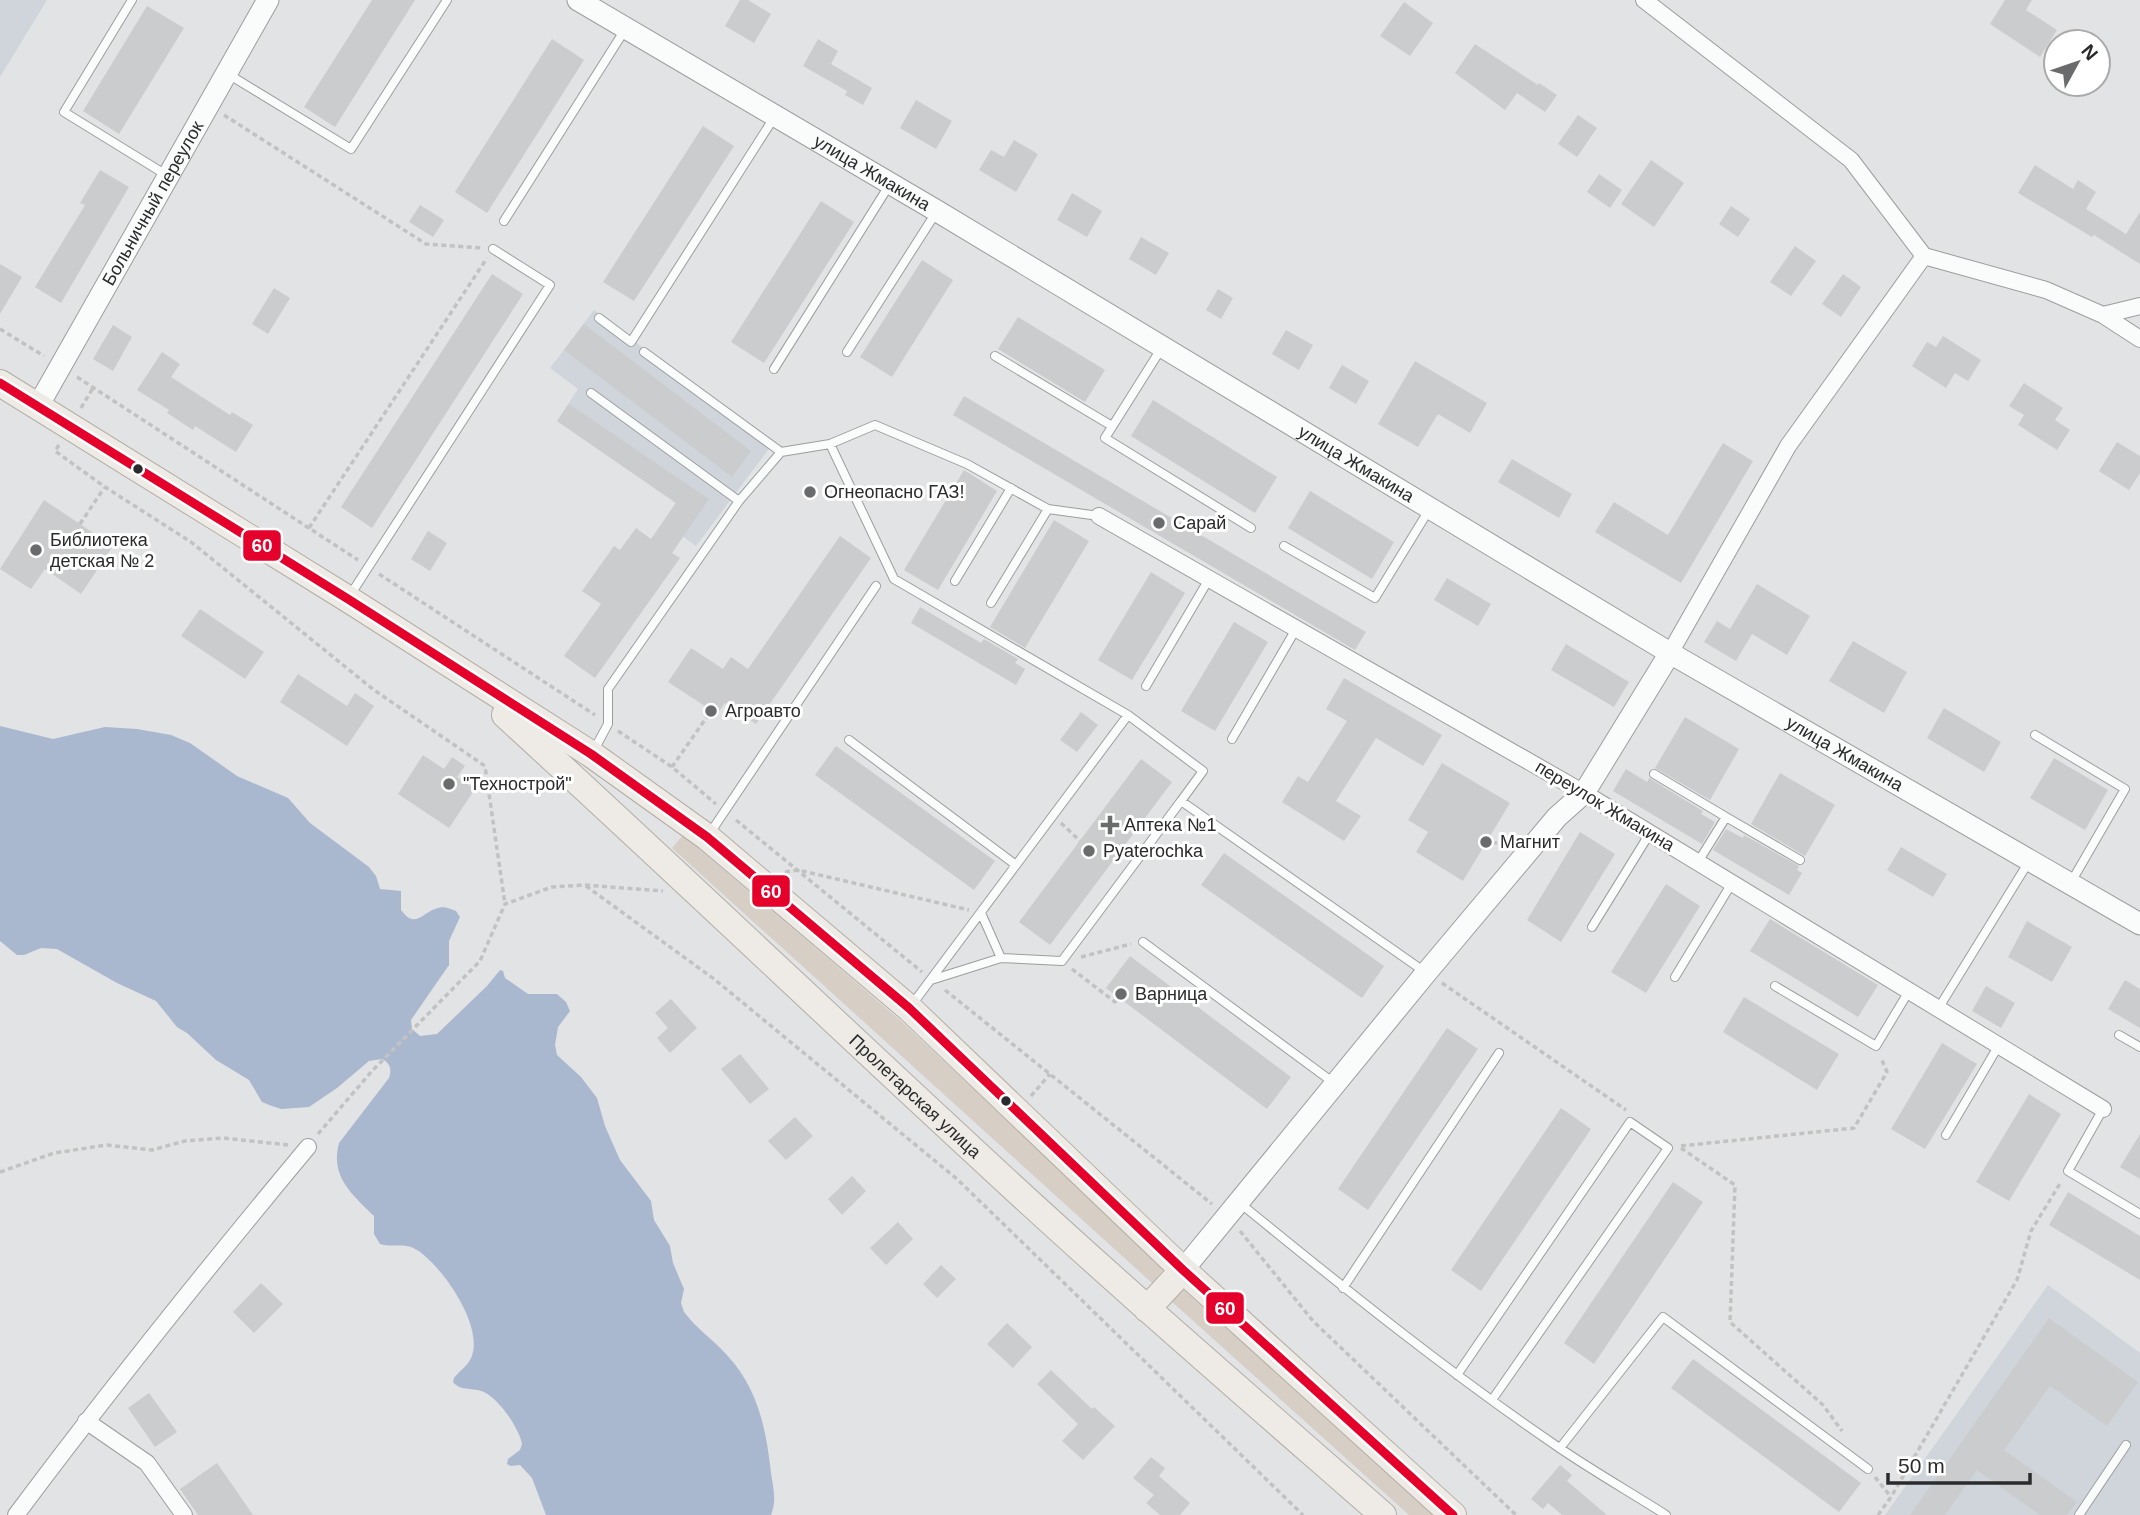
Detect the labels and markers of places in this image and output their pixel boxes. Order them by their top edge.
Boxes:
unlabelled marker [131,462,145,476]
place label: Огнеопасно ГАЗ! [824,482,964,502]
marker: Огнеопасно ГАЗ! [802,484,818,500]
place label: Сарай [1173,513,1226,533]
marker: Сарай [1151,515,1167,531]
place label: Библиотека детская № 2 [50,530,154,571]
marker: Библиотека детская № 2 [28,542,44,558]
place label: Агроавто [725,701,801,721]
marker: Агроавто [703,703,719,719]
place label: "Технострой" [463,774,572,794]
marker: "Технострой" [441,776,457,792]
place label: Аптека №1 [1124,815,1216,835]
marker: Аптека №1 [1102,817,1118,833]
place label: Магнит [1500,832,1560,852]
marker: Магнит [1478,834,1494,850]
place label: Pyaterochka [1103,841,1204,861]
marker: Pyaterochka [1081,843,1097,859]
place label: Варница [1135,984,1208,1004]
marker: Варница [1113,986,1129,1002]
unlabelled marker [999,1094,1013,1108]

